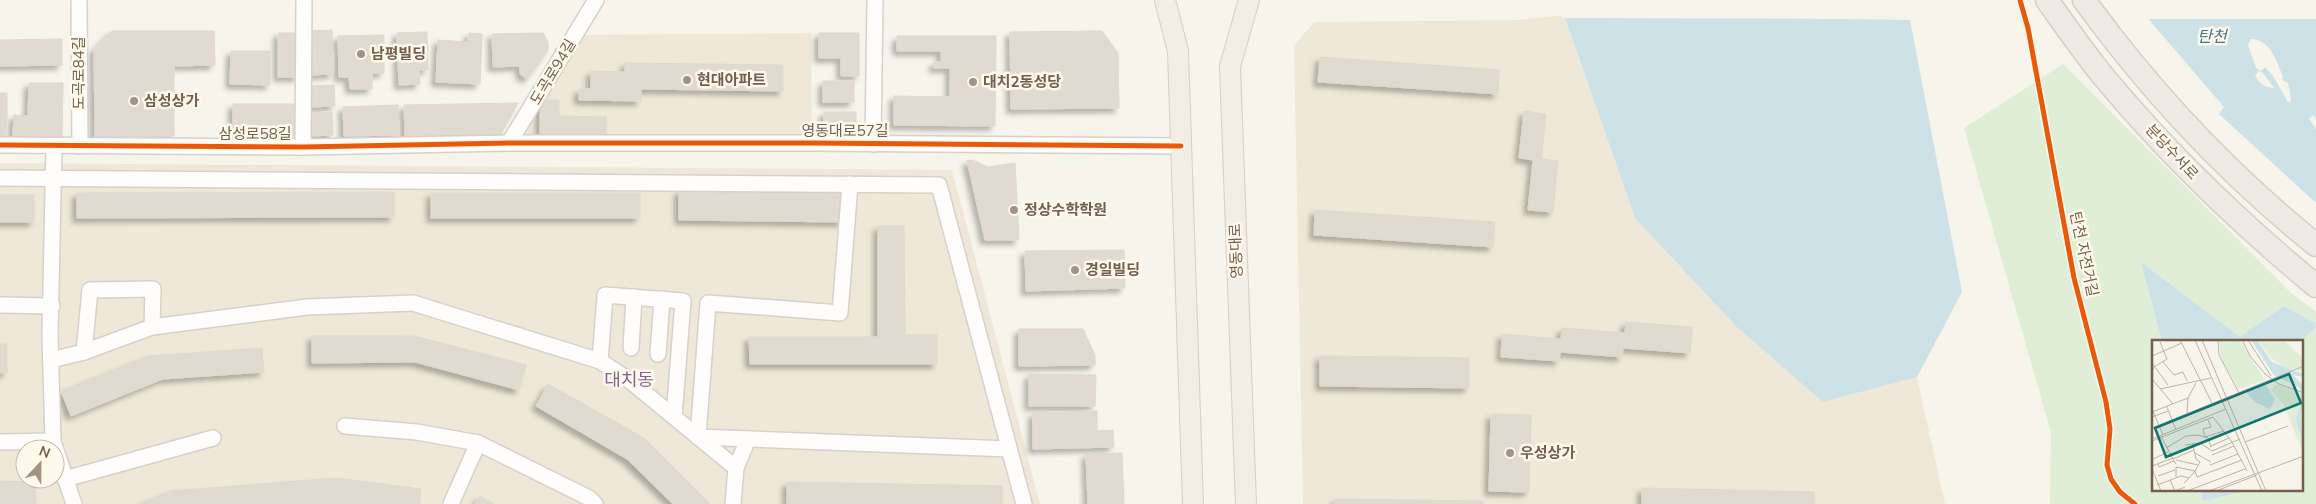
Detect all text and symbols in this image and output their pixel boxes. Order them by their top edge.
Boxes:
water label: 탄천 [2197,26,2229,46]
street label: 도곡로94길 [526,35,580,108]
street label: 도곡로84길 [69,36,88,110]
place label: 남평빌딩 [371,44,426,63]
marker: 남평빌딩 [355,48,367,60]
place label: 현대아파트 [697,70,766,89]
place label: 대치2동성당 [983,72,1061,91]
marker: 현대아파트 [681,74,693,86]
marker: 대치2동성당 [967,76,979,88]
place label: 삼성상가 [144,91,199,110]
marker: 삼성상가 [128,95,140,107]
street label: 분당수서로 [2142,120,2203,183]
street label: 영동대로57길 [801,121,889,140]
street label: 삼성로58길 [218,124,292,143]
place label: 정상수학학원 [1024,200,1107,219]
marker: 정상수학학원 [1008,204,1020,216]
street label: 탄천 자전거길 [2066,210,2103,298]
street label: 영동대로 [1225,223,1246,279]
place label: 경일빌딩 [1085,260,1140,279]
marker: 경일빌딩 [1069,264,1081,276]
inset map [2152,340,2304,492]
district label: 대치동 [604,368,654,391]
north arrow [15,439,65,489]
text: N [37,442,53,462]
place label: 우성상가 [1520,443,1575,462]
marker: 우성상가 [1504,447,1516,459]

